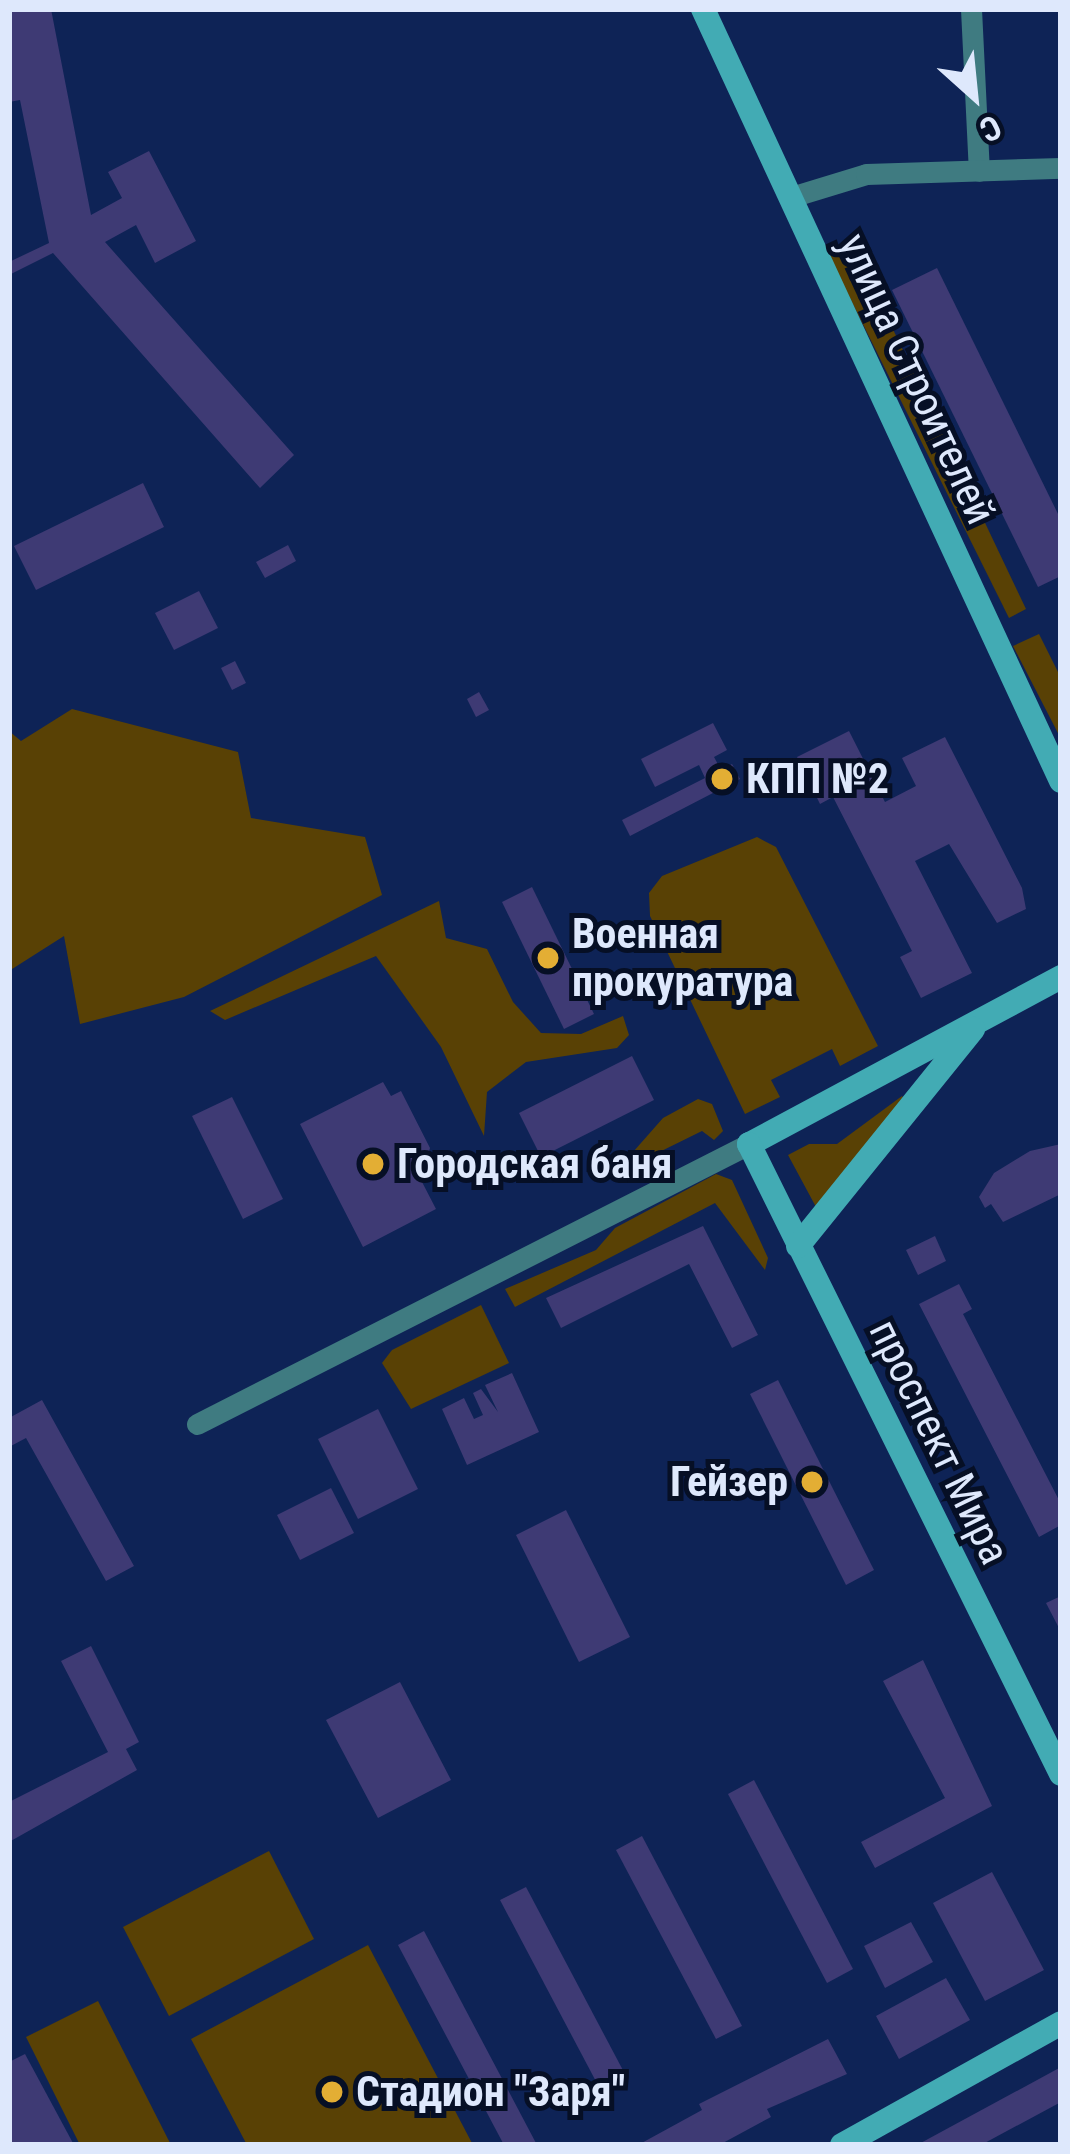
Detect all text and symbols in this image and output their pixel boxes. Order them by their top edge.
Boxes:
north arrow [914,36,1034,156]
text: С [973,107,1008,150]
street label: улица Строителей [828,226,1006,532]
place label: КПП №2 [746,754,889,804]
marker: КПП №2 [709,766,735,792]
place label: Военная прокуратура [572,909,793,1008]
marker: Военная прокуратура [535,945,561,971]
place label: Городская баня [397,1139,672,1189]
marker: Городская баня [360,1151,386,1177]
street label: проспект Мира [858,1312,1020,1572]
place label: Гейзер [670,1457,788,1507]
marker: Гейзер [799,1469,825,1495]
place label: Стадион "Заря" [356,2067,625,2117]
marker: Стадион "Заря" [319,2079,345,2105]

